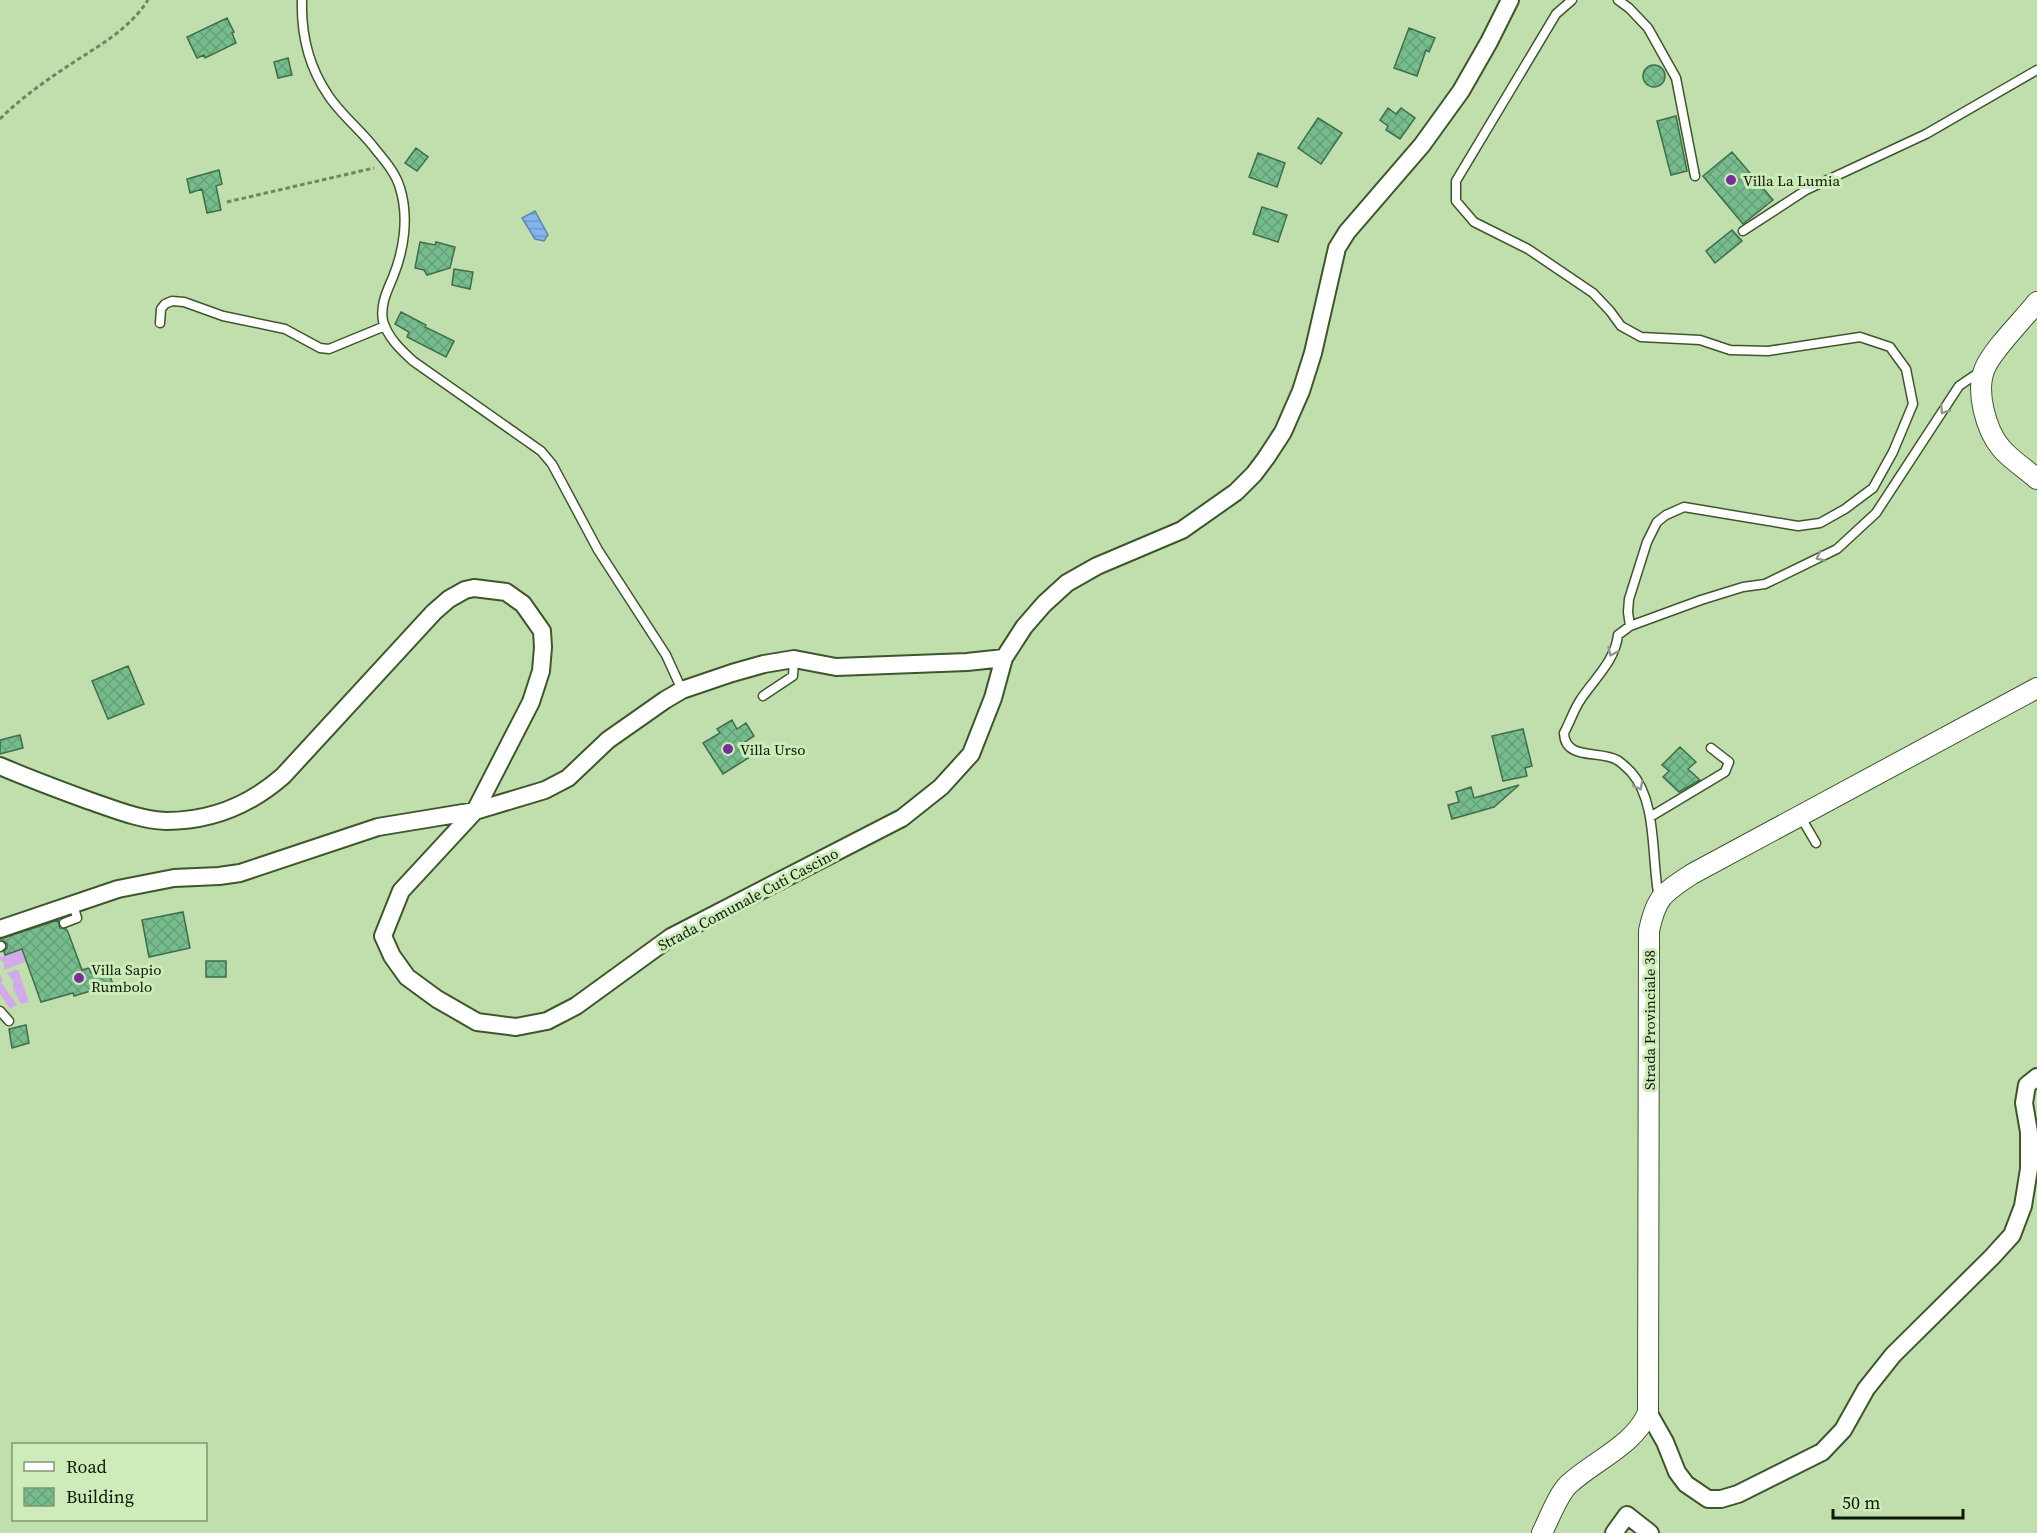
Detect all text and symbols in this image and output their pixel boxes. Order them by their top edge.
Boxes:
place label: Villa La Lumia [1743,170,1840,191]
marker: Villa La Lumia [1724,173,1738,187]
one-way arrow [1940,403,1951,414]
one-way arrow [1816,549,1827,561]
one-way arrow [1608,646,1620,657]
place label: Villa Urso [740,739,805,760]
marker: Villa Urso [721,742,735,756]
one-way arrow [1632,780,1643,790]
street label: Strada Comunale Cuti Cascino [654,842,842,956]
street label: Strada Provinciale 38 [1639,950,1660,1090]
place label: Villa Sapio Rumbolo [91,959,162,997]
marker: Villa Sapio Rumbolo [72,971,86,985]
legend [12,1443,207,1521]
text: Road [66,1454,107,1479]
scale bar [1833,1482,1964,1520]
text: Building [66,1484,134,1509]
text: 50 m [1842,1490,1880,1515]

